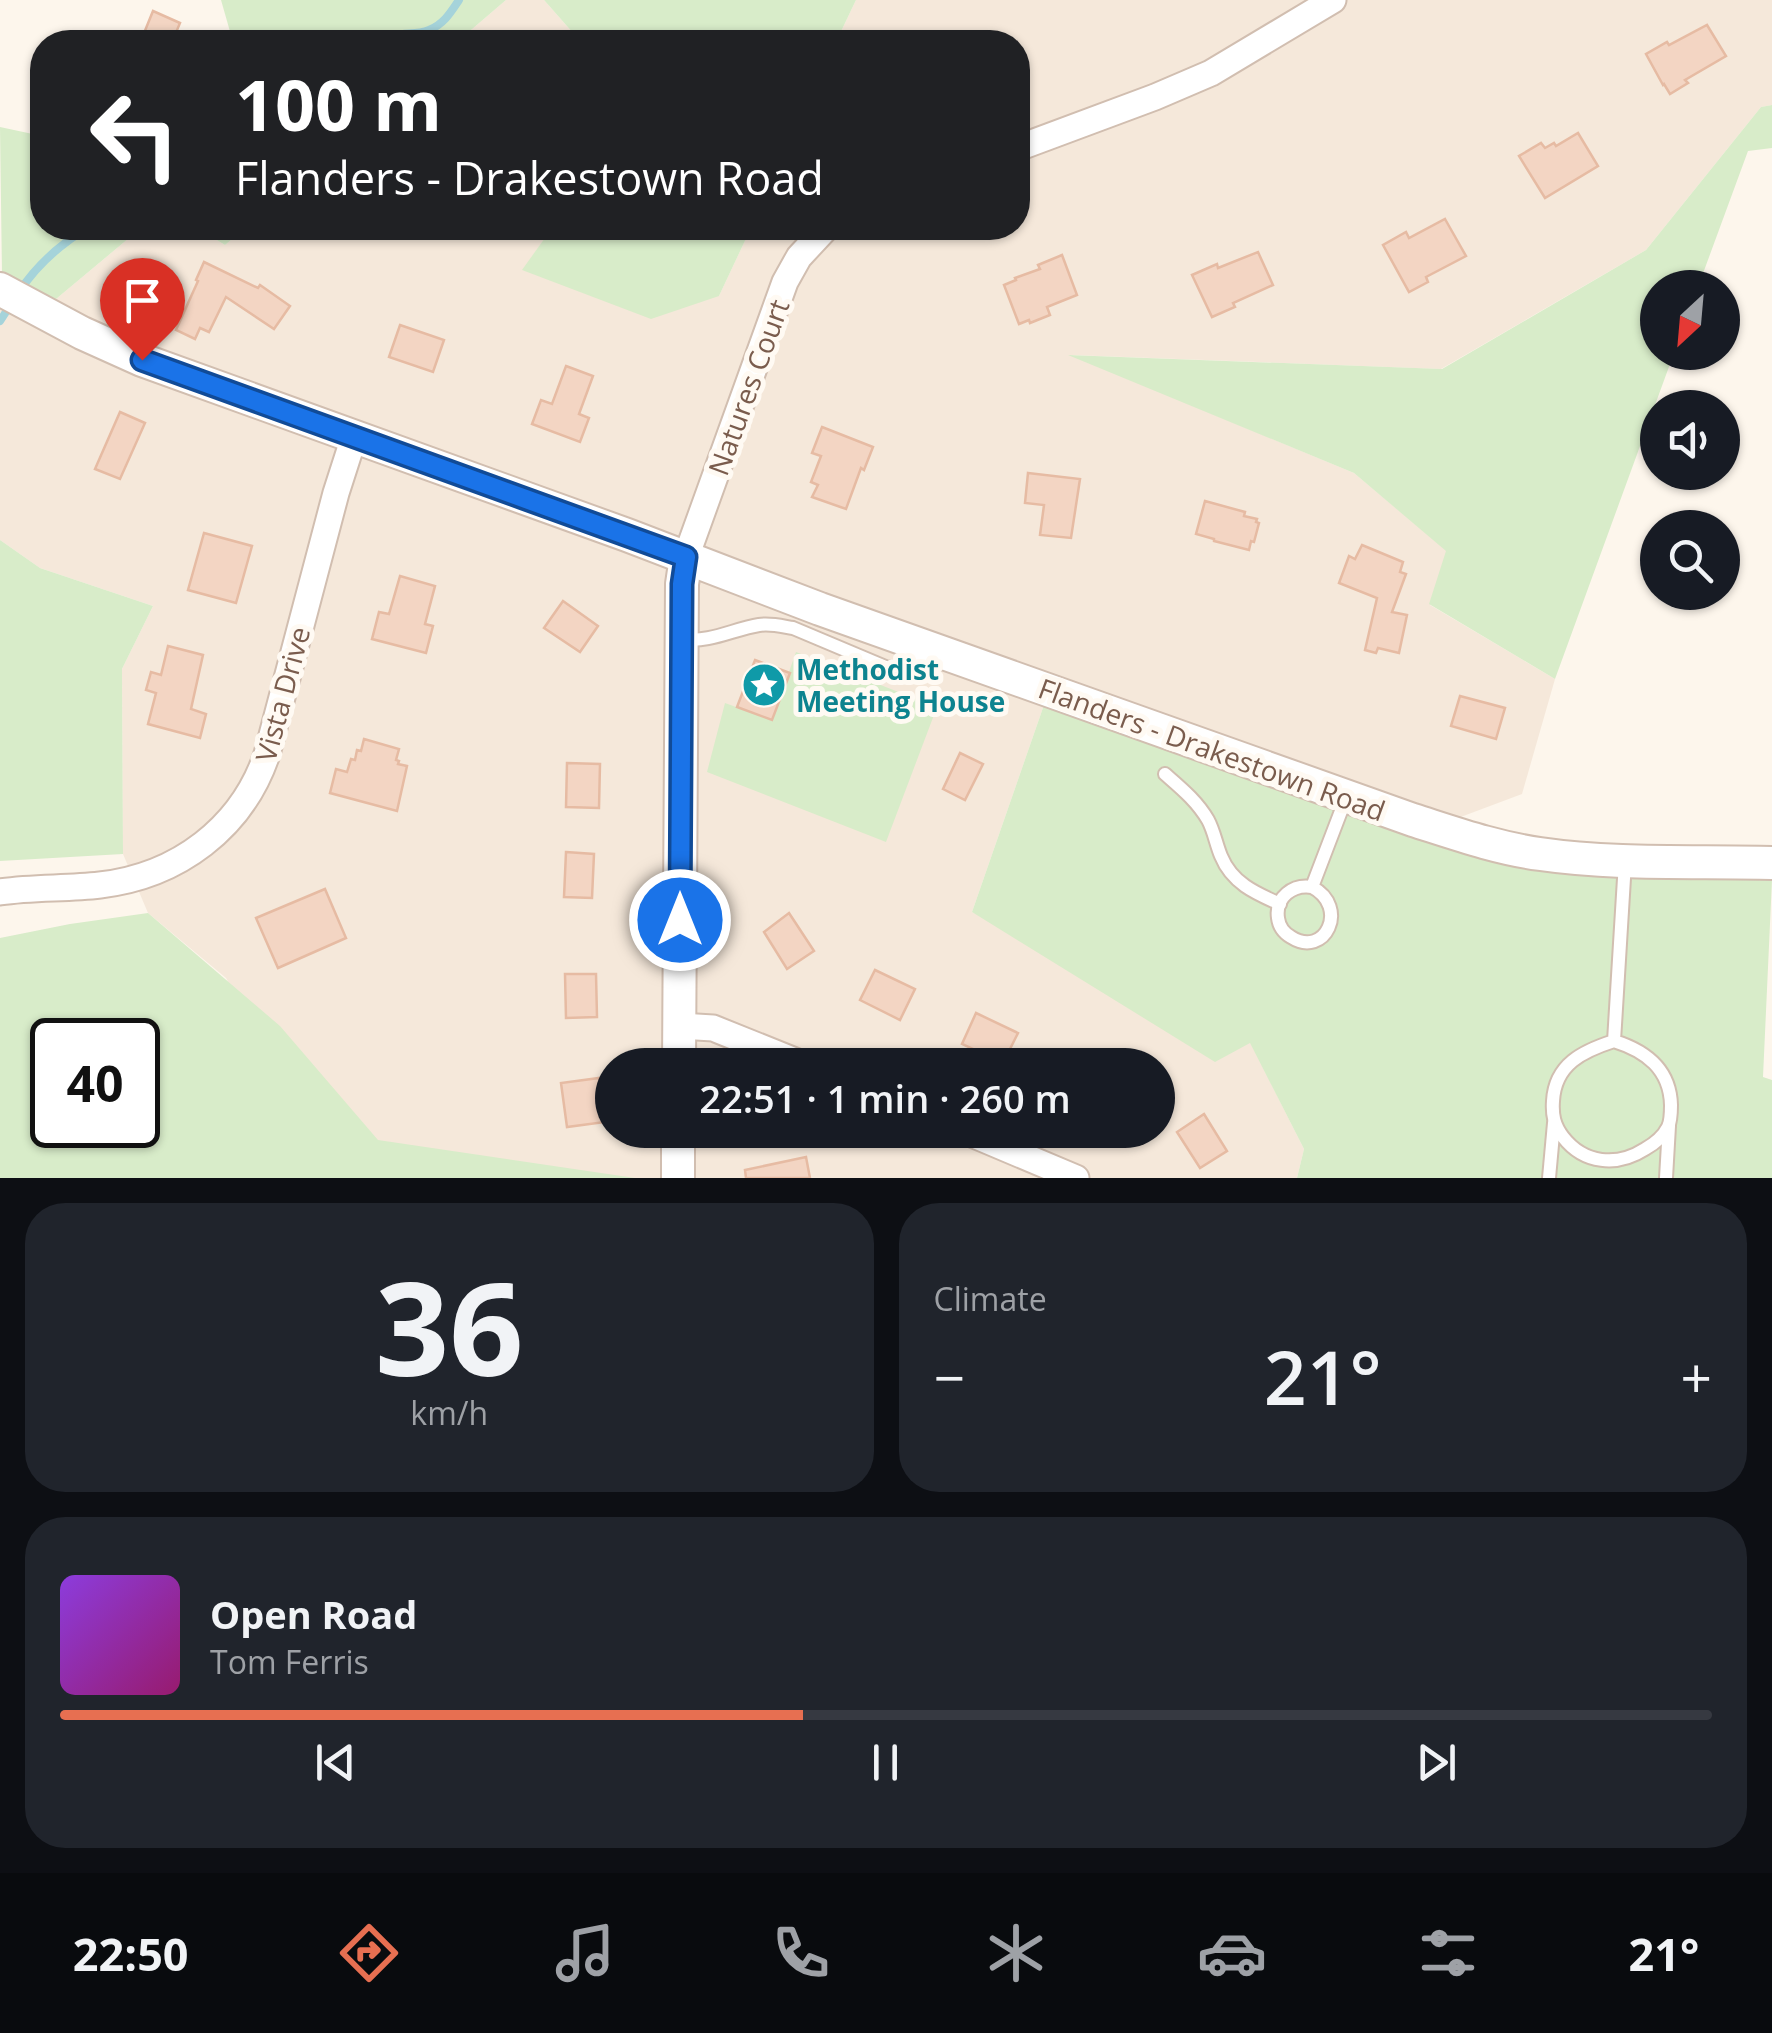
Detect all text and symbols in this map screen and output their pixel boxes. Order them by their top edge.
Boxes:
text: 100 m [235,56,442,152]
icon: left [70,70,200,200]
text: Flanders - Drakestown Road [235,147,824,208]
pin [100,258,185,361]
north arrow [1640,270,1740,370]
map controls [1640,270,1740,610]
icon: arrive [115,273,170,328]
street label: Natures Court [699,294,797,480]
button: sound [1640,390,1740,490]
button: search [1640,510,1740,610]
street label: Vista Drive [246,622,318,766]
place label: Methodist Meeting House [796,650,1005,720]
place icon: Methodist Meeting House [741,662,787,708]
street label: Flanders - Drakestown Road [1033,669,1391,829]
position arrow [628,868,732,972]
speed limit sign: 40 [30,1018,160,1148]
text: 22:51 · 1 min · 260 m [699,1072,1071,1124]
text: 36 [375,1237,524,1414]
text: Climate [934,1277,1047,1320]
text: 21° [1264,1325,1382,1427]
text: − [934,1339,965,1414]
text: + [1681,1339,1712,1414]
text: km/h [410,1391,488,1434]
text: Open Road [210,1588,417,1640]
text: Tom Ferris [210,1640,369,1683]
icon: previous [308,1735,363,1790]
icon: pause [858,1735,913,1790]
icon: next [1409,1735,1464,1790]
icon: directions [334,1918,404,1988]
icon: music [550,1918,620,1988]
icon: phone [766,1918,836,1988]
icon: climate [981,1918,1051,1988]
icon: car [1197,1918,1267,1988]
icon: filters [1413,1918,1483,1988]
text: 22:50 [73,1923,189,1984]
text: 21° [1628,1923,1699,1984]

